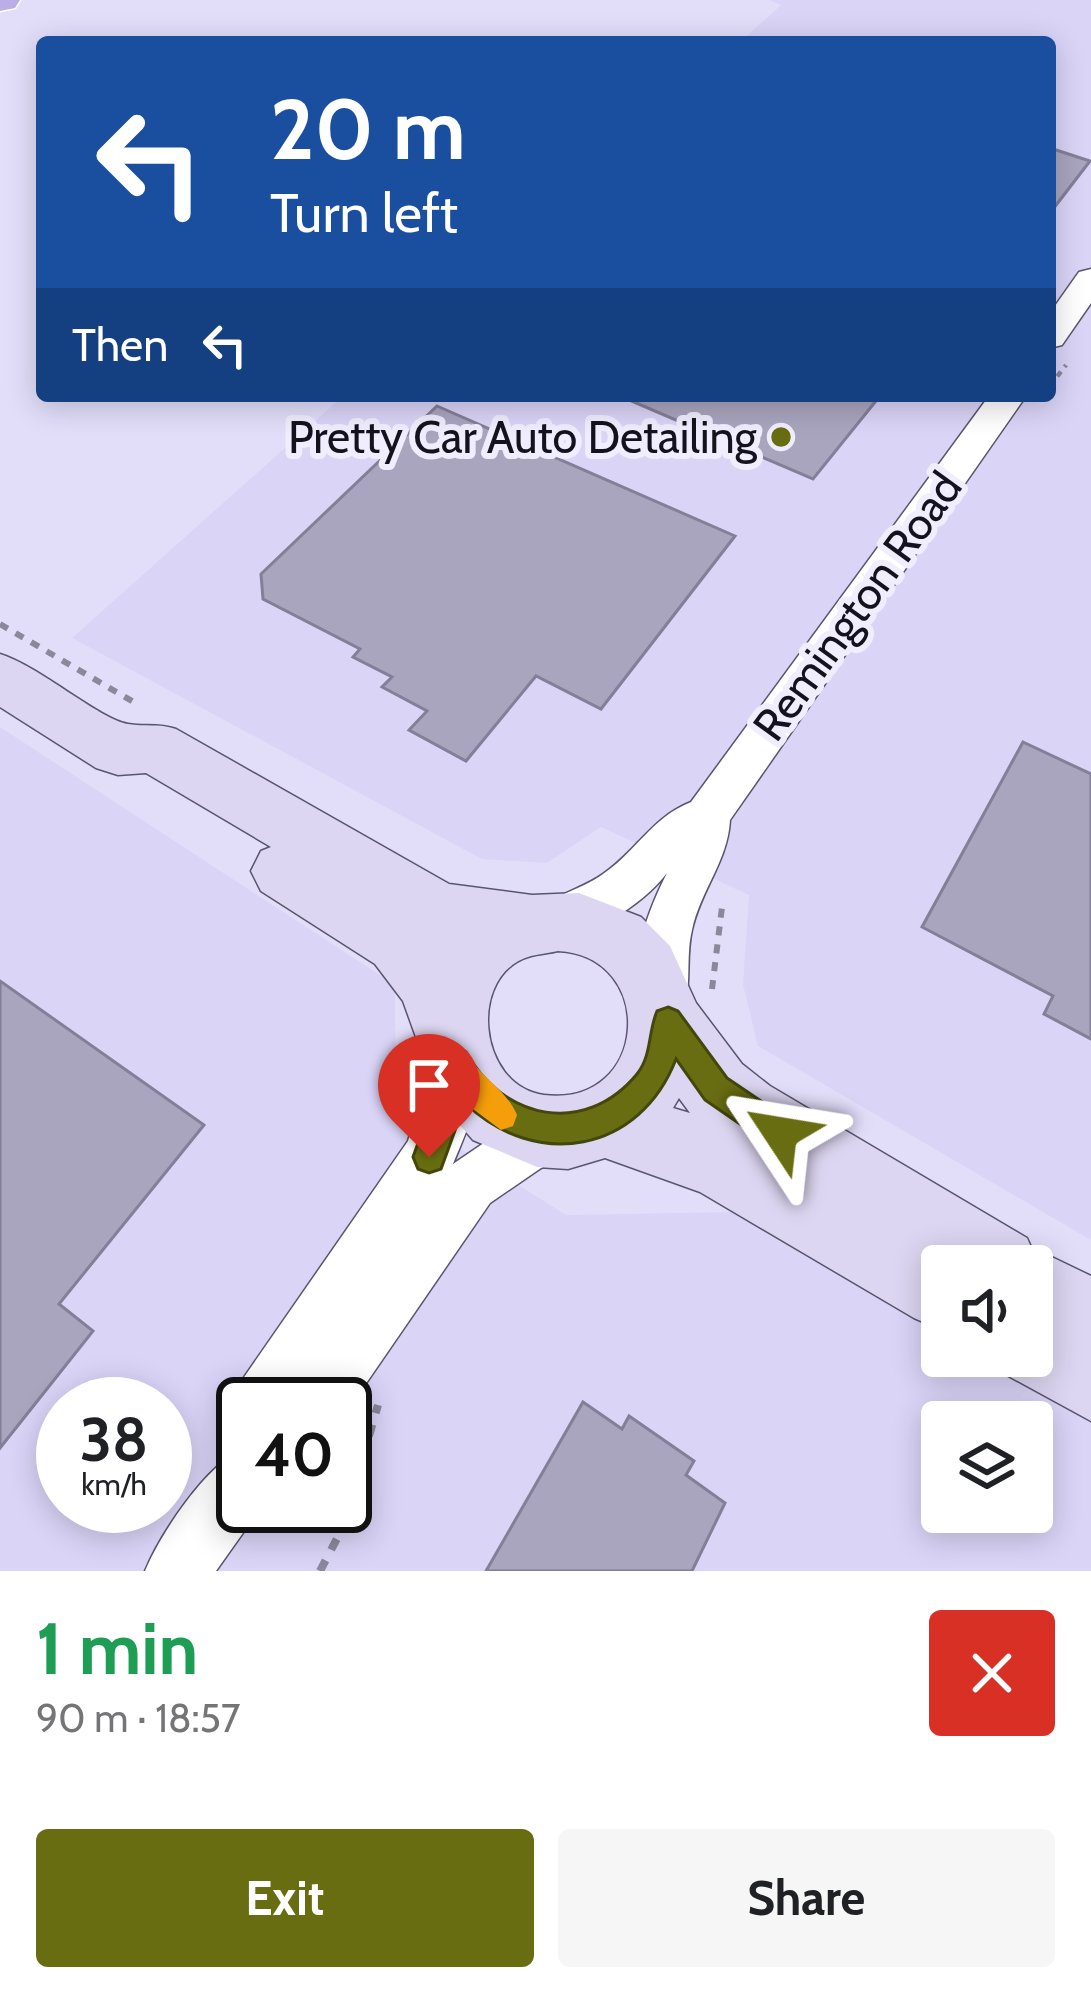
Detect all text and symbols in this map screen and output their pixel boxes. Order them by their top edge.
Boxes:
text: 20 m [270,78,466,180]
icon: left [72,84,228,240]
text: Turn left [270,180,458,246]
icon: left [192,312,258,378]
text: Then [72,318,168,372]
place label: Pretty Car Auto Detailing [288,410,758,464]
marker: Pretty Car Auto Detailing [768,424,794,450]
street label: Remington Road [742,461,972,751]
pin [378,1034,480,1157]
icon: arrive [396,1052,462,1118]
position arrow [717,1070,843,1196]
map controls [921,1245,1053,1533]
button: sound [921,1245,1053,1377]
speed limit sign: 40 [216,1377,372,1533]
button: layers [921,1401,1053,1533]
text: 38 [80,1403,148,1476]
text: km/h [81,1466,147,1503]
text: 1 min [36,1605,198,1692]
button: close [929,1610,1055,1736]
text: 90 m · 18:57 [36,1694,240,1742]
button: Exit [36,1829,534,1967]
button: Share [558,1829,1055,1967]

